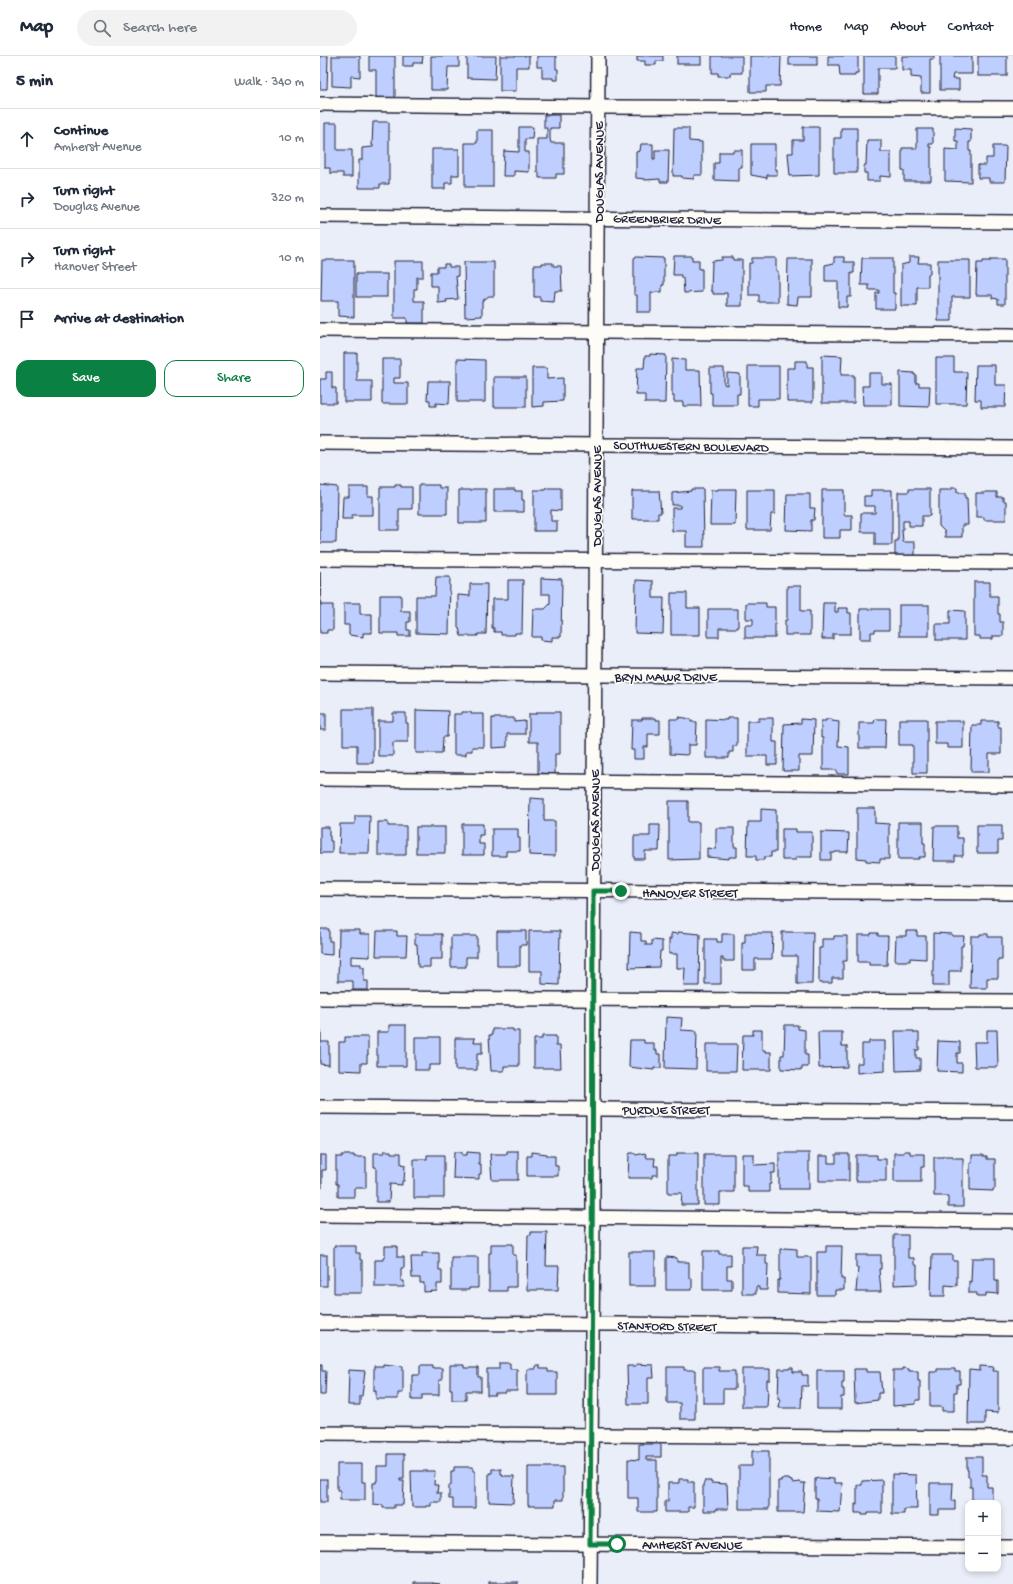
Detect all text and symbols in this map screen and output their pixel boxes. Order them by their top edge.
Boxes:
search box [77,10,357,46]
text: Map [20,16,53,39]
icon: search [91,17,113,39]
text: Search here [123,19,197,37]
text: Home [790,19,822,36]
text: Map [844,19,868,36]
text: About [890,19,926,36]
text: Contact [948,19,993,36]
text: 5 min [16,72,53,92]
text: Walk · 340 m [234,75,304,90]
street label: DOUGLAS AVENUE [593,121,608,223]
text: Continue [54,122,108,140]
icon: ahead [16,128,38,150]
text: 10 m [279,131,304,146]
text: Amherst Avenue [54,140,141,155]
text: Turn right [54,182,114,200]
icon: right [16,188,38,210]
text: 320 m [271,191,304,206]
text: Douglas Avenue [54,200,140,215]
street label: GREENBRIER DRIVE [613,212,722,229]
text: Turn right [54,242,114,260]
icon: right [16,248,38,270]
text: 10 m [279,251,304,266]
text: Hanover Street [54,260,136,275]
icon: arrive [16,308,38,330]
text: Arrive at destination [54,310,184,328]
button: Save [16,360,156,397]
button: Share [164,360,304,397]
street label: SOUTHWESTERN BOULEVARD [613,439,769,456]
street label: DOUGLAS AVENUE [591,445,606,547]
street label: BRYN MAWR DRIVE [614,671,718,686]
street label: DOUGLAS AVENUE [589,769,604,871]
route end [612,882,630,900]
street label: HANOVER STREET [642,887,739,902]
street label: PURDUE STREET [621,1104,711,1119]
street label: STANFORD STREET [617,1319,718,1336]
map controls [965,1500,1001,1572]
button: + [965,1500,1001,1536]
route start [608,1535,626,1553]
button: − [965,1536,1001,1572]
street label: AMHERST AVENUE [642,1539,743,1554]

